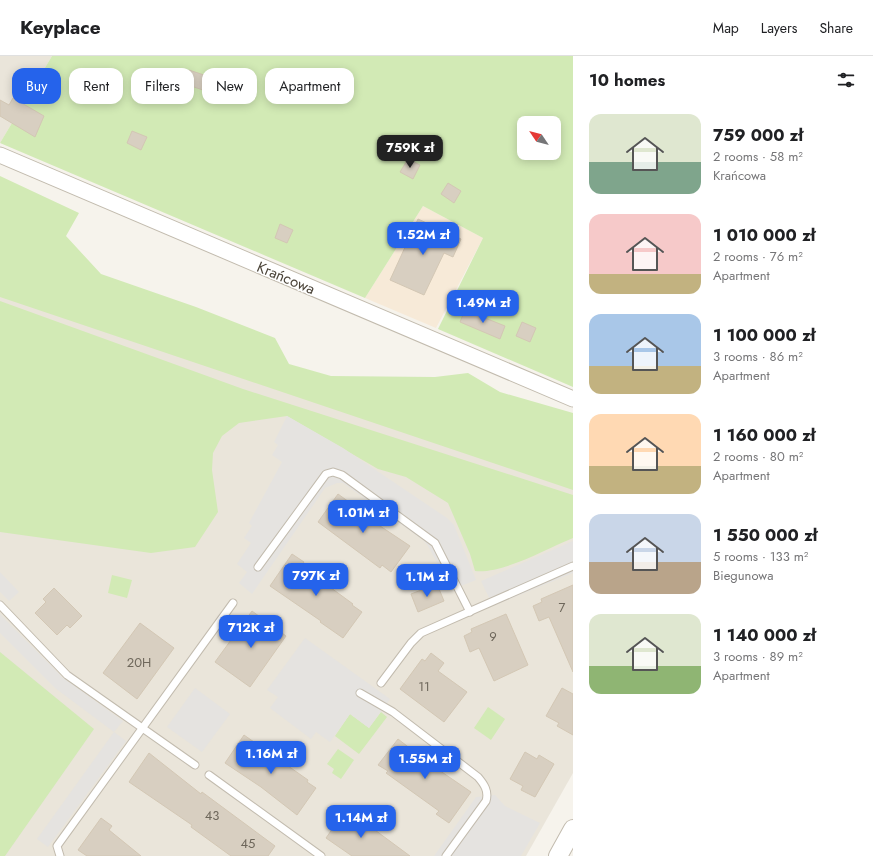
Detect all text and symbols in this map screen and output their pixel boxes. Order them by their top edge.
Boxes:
text: Keyplace [20,14,101,41]
text: Map [713,18,739,38]
text: Layers [761,18,797,38]
text: Share [819,18,853,38]
chip: Buy [12,68,61,104]
chip: Rent [69,68,123,104]
chip: Filters [131,68,194,104]
chip: New [202,68,257,104]
chip: Apartment [265,68,354,104]
text: 10 homes [589,68,665,92]
icon: filters [835,69,857,91]
north arrow [517,116,561,160]
map controls [517,116,561,160]
text: 759 000 zł [713,123,803,147]
icon: home [621,130,669,178]
pin: 759K zł [373,135,447,169]
text: 759K zł [386,138,434,157]
text: 2 rooms · 58 m² [713,147,803,166]
text: Krańcowa [713,166,766,185]
pin: 1.52M zł [382,222,464,256]
text: 1 010 000 zł [713,223,815,247]
text: 1.52M zł [396,225,450,244]
icon: home [621,230,669,278]
text: 2 rooms · 76 m² [713,247,803,266]
street label: Krańcowa [254,256,318,300]
text: Apartment [713,266,770,285]
pin: 1.49M zł [442,290,524,324]
text: 1.49M zł [456,293,510,312]
text: 1 100 000 zł [713,323,815,347]
icon: home [621,330,669,378]
text: 3 rooms · 86 m² [713,347,803,366]
text: Apartment [713,366,770,385]
text: 1 160 000 zł [713,423,815,447]
icon: home [621,430,669,478]
text: 2 rooms · 80 m² [713,447,803,466]
text: Apartment [713,466,770,485]
pin: 1.01M zł [322,500,404,534]
text: 1.01M zł [337,503,389,522]
text: 1 550 000 zł [713,523,817,547]
icon: home [621,530,669,578]
text: 5 rooms · 133 m² [713,547,808,566]
pin: 797K zł [279,563,353,597]
pin: 1.1M zł [390,564,464,598]
text: 797K zł [292,566,340,585]
text: Biegunowa [713,566,773,585]
text: 1.1M zł [405,567,449,586]
house number: 7 [559,598,566,617]
pin: 712K zł [214,615,288,649]
text: 712K zł [228,618,274,637]
text: 1 140 000 zł [713,623,816,647]
house number: 9 [489,627,497,646]
icon: home [621,630,669,678]
text: 3 rooms · 89 m² [713,647,803,666]
house number: 20H [127,653,151,672]
text: Apartment [713,666,770,685]
house number: 11 [418,677,430,696]
pin: 1.16M zł [230,741,312,775]
text: 1.16M zł [245,744,297,763]
pin: 1.55M zł [384,746,466,780]
text: 1.55M zł [398,749,452,768]
pin: 1.14M zł [320,805,402,839]
house number: 43 [205,806,219,825]
text: 1.14M zł [335,808,387,827]
house number: 45 [241,834,255,853]

